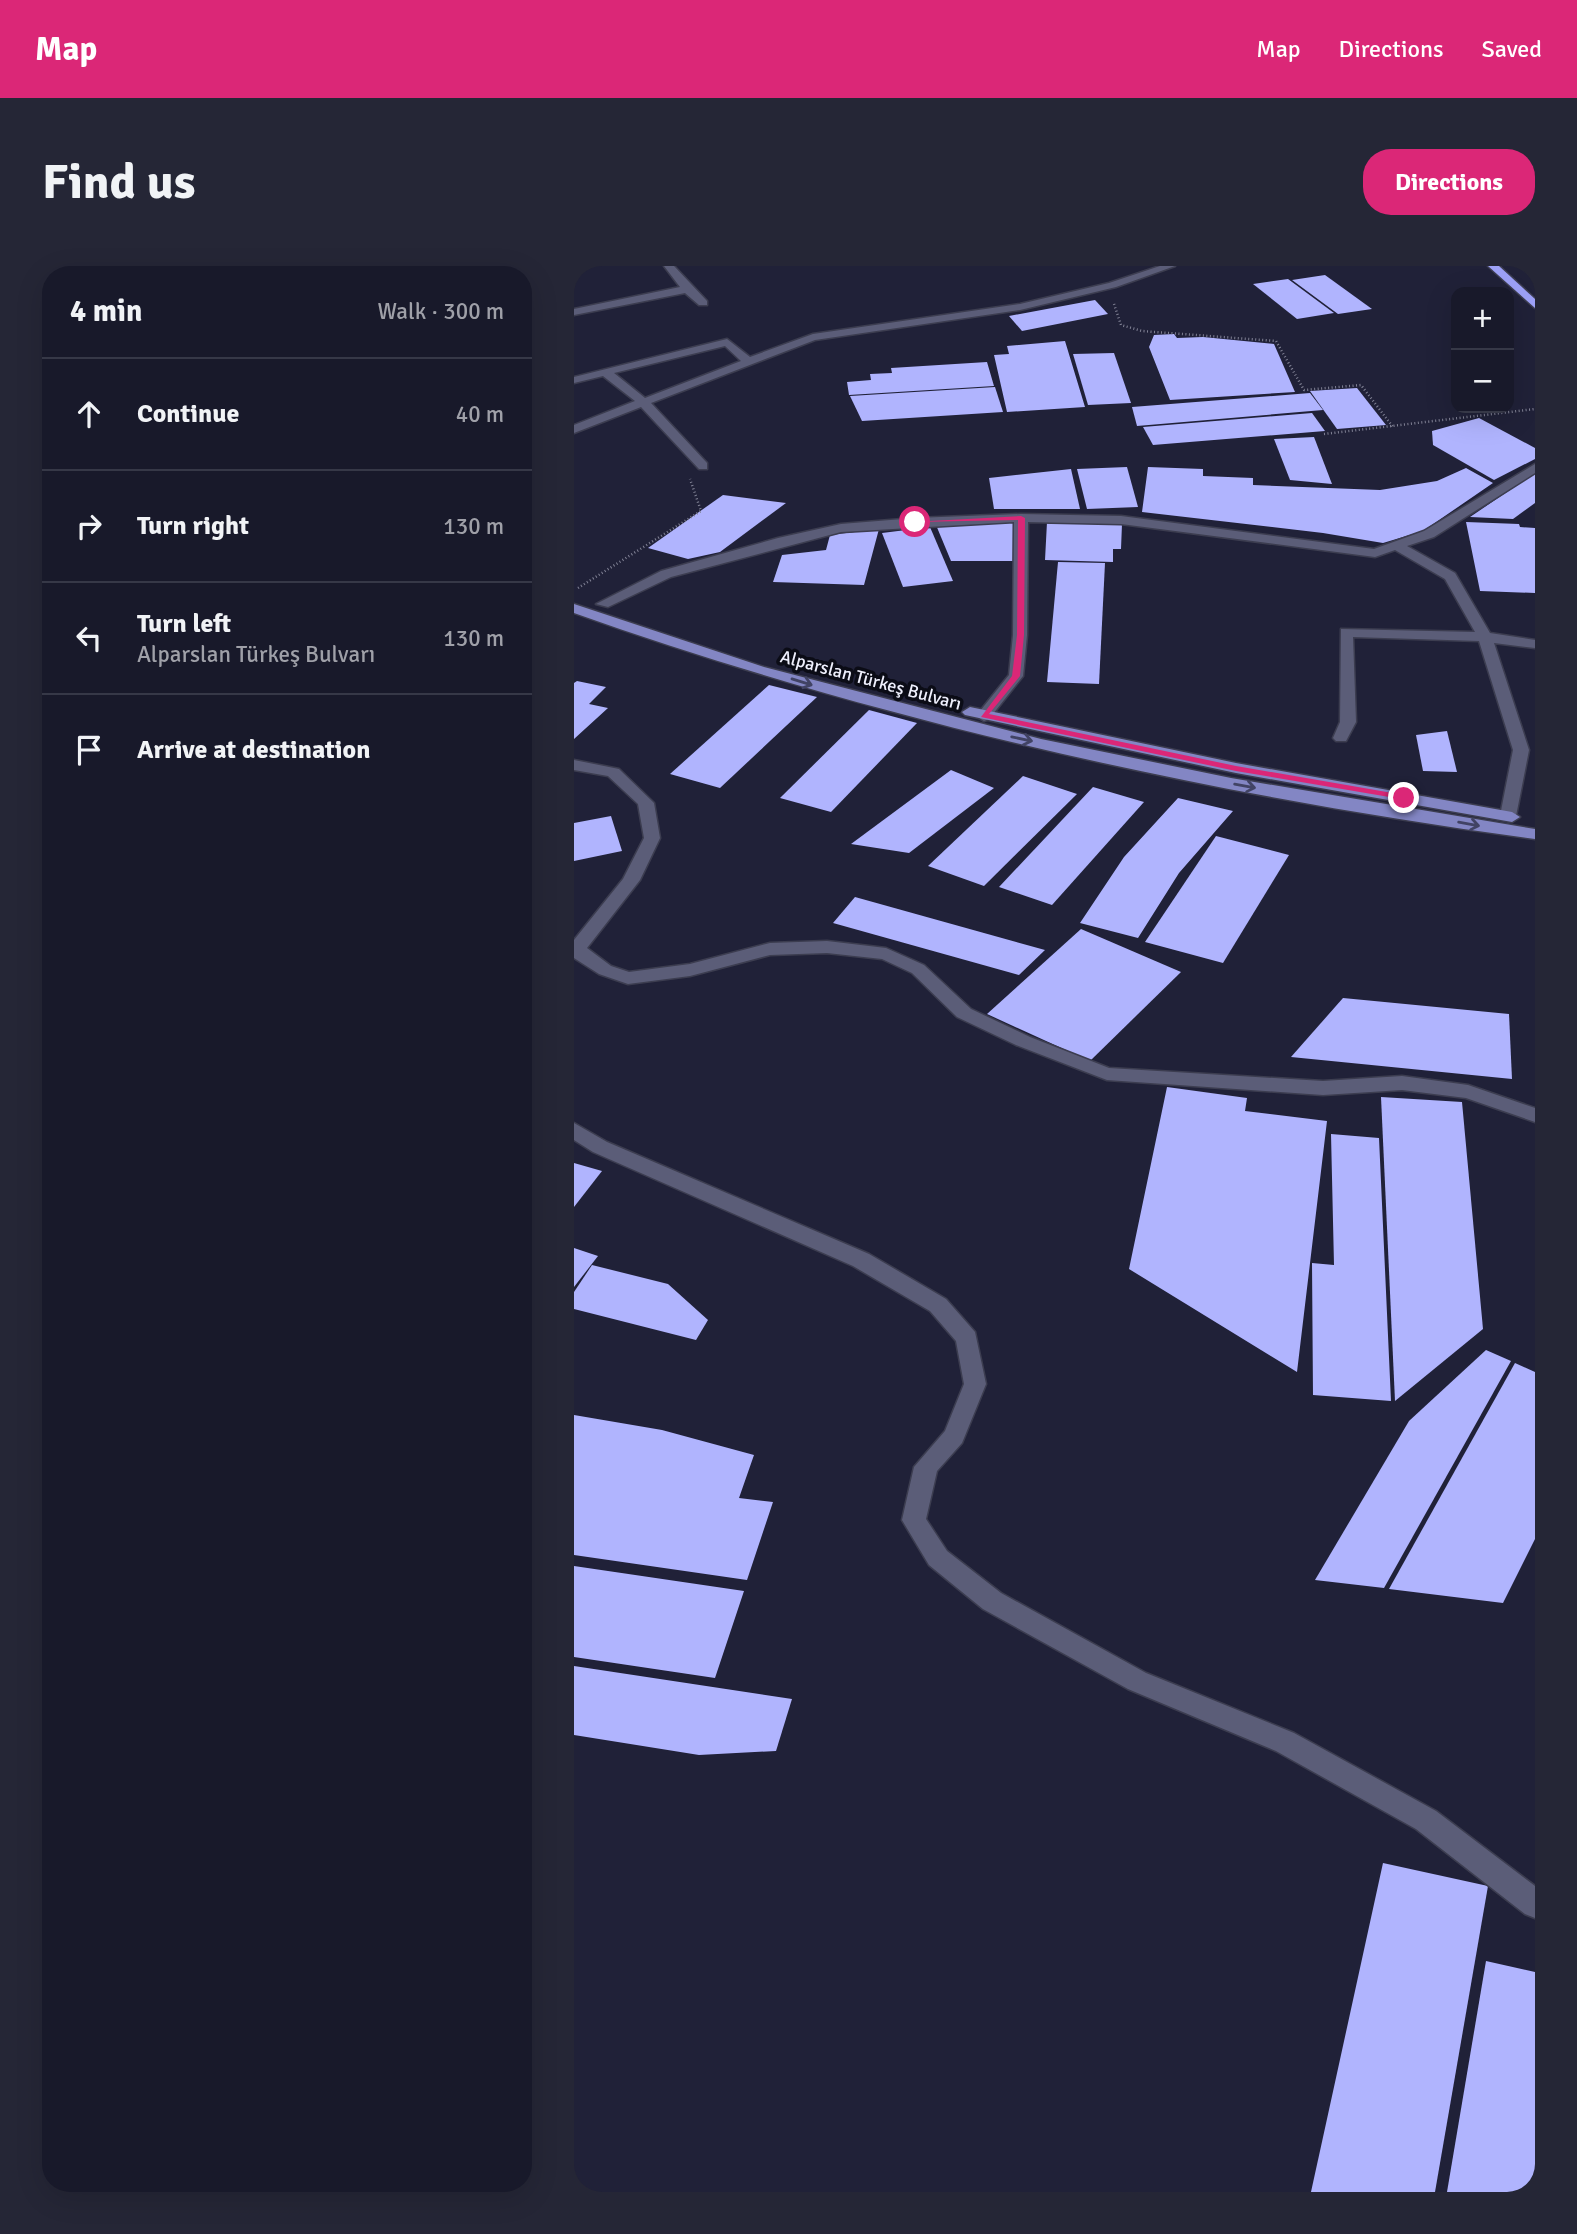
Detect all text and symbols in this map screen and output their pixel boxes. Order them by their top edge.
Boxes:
text: Map [35,29,97,70]
text: Map [1256,34,1301,64]
text: Directions [1339,34,1444,64]
text: Saved [1482,34,1542,64]
button: Directions [1363,149,1535,215]
text: Find us [42,152,195,212]
map controls [1451,287,1514,413]
button: + [1451,287,1514,350]
text: 4 min [70,293,142,330]
text: Walk · 300 m [378,297,504,326]
button: − [1451,350,1514,413]
icon: ahead [70,395,108,433]
text: Continue [137,398,239,430]
text: 40 m [456,400,504,429]
route start [899,506,930,537]
icon: right [70,507,108,545]
text: Turn right [137,510,249,542]
text: 130 m [443,512,504,541]
text: Turn left [137,608,231,640]
icon: left [70,619,108,657]
text: 130 m [443,624,504,653]
text: Alparslan Türkeş Bulvarı [137,640,375,669]
street label: Alparslan Türkeş Bulvarı [778,645,964,715]
one-way arrow [791,676,813,689]
icon: arrive [70,731,108,769]
one-way arrow [1010,733,1033,747]
text: Arrive at destination [137,734,370,766]
one-way arrow [1233,780,1256,793]
route end [1388,782,1419,813]
one-way arrow [1457,818,1480,831]

